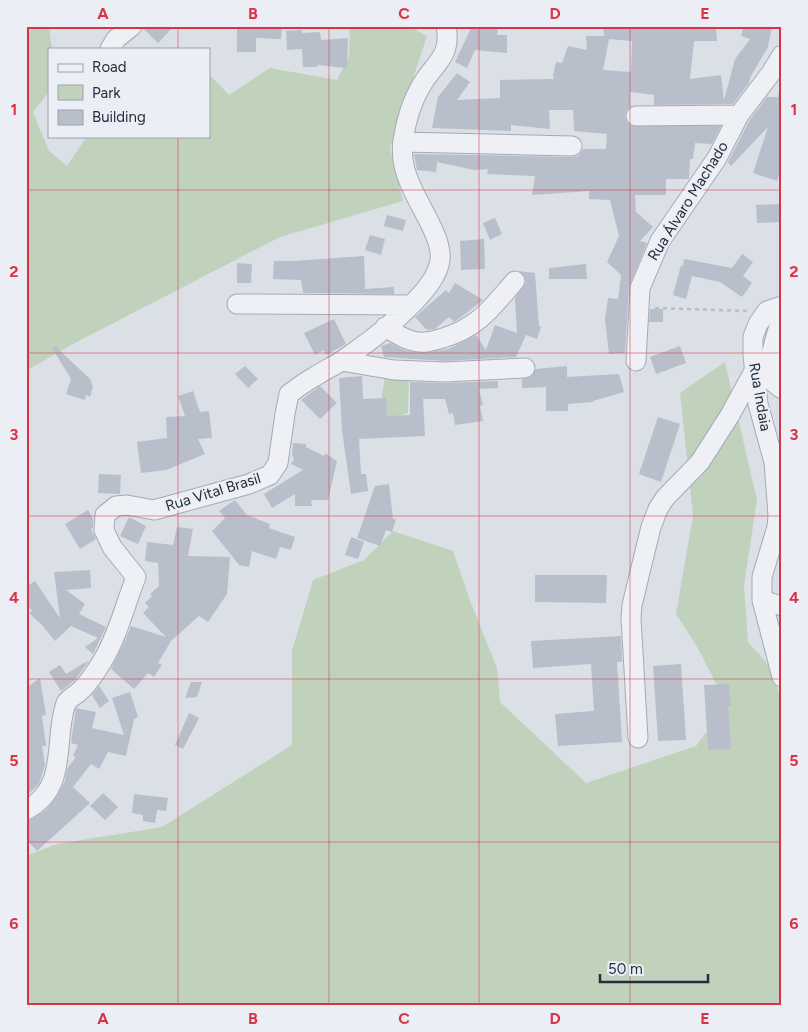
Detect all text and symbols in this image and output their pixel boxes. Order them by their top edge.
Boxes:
text: A [97,4,109,23]
text: B [248,4,258,23]
text: C [398,4,410,23]
text: D [549,4,561,23]
text: E [700,4,710,23]
legend [48,48,210,138]
text: Road [92,58,127,76]
text: Park [92,84,121,102]
text: 1 [11,100,17,119]
text: 1 [791,100,797,119]
text: Building [92,108,146,126]
street label: Rua Álvaro Machado [644,138,732,264]
text: 2 [9,262,19,281]
text: 2 [789,262,799,281]
street label: Rua Indaia [745,361,775,433]
text: 3 [10,425,19,444]
text: 3 [790,425,799,444]
street label: Rua Vital Brasil [163,469,263,515]
text: 4 [9,588,19,607]
text: 4 [789,588,799,607]
text: 5 [9,751,19,770]
text: 5 [789,751,799,770]
text: 6 [9,914,19,933]
text: 6 [789,914,799,933]
scale bar [600,952,708,984]
text: 50 m [608,960,643,978]
text: A [97,1009,109,1028]
text: B [248,1009,258,1028]
text: C [398,1009,410,1028]
text: D [549,1009,561,1028]
text: E [700,1009,710,1028]

